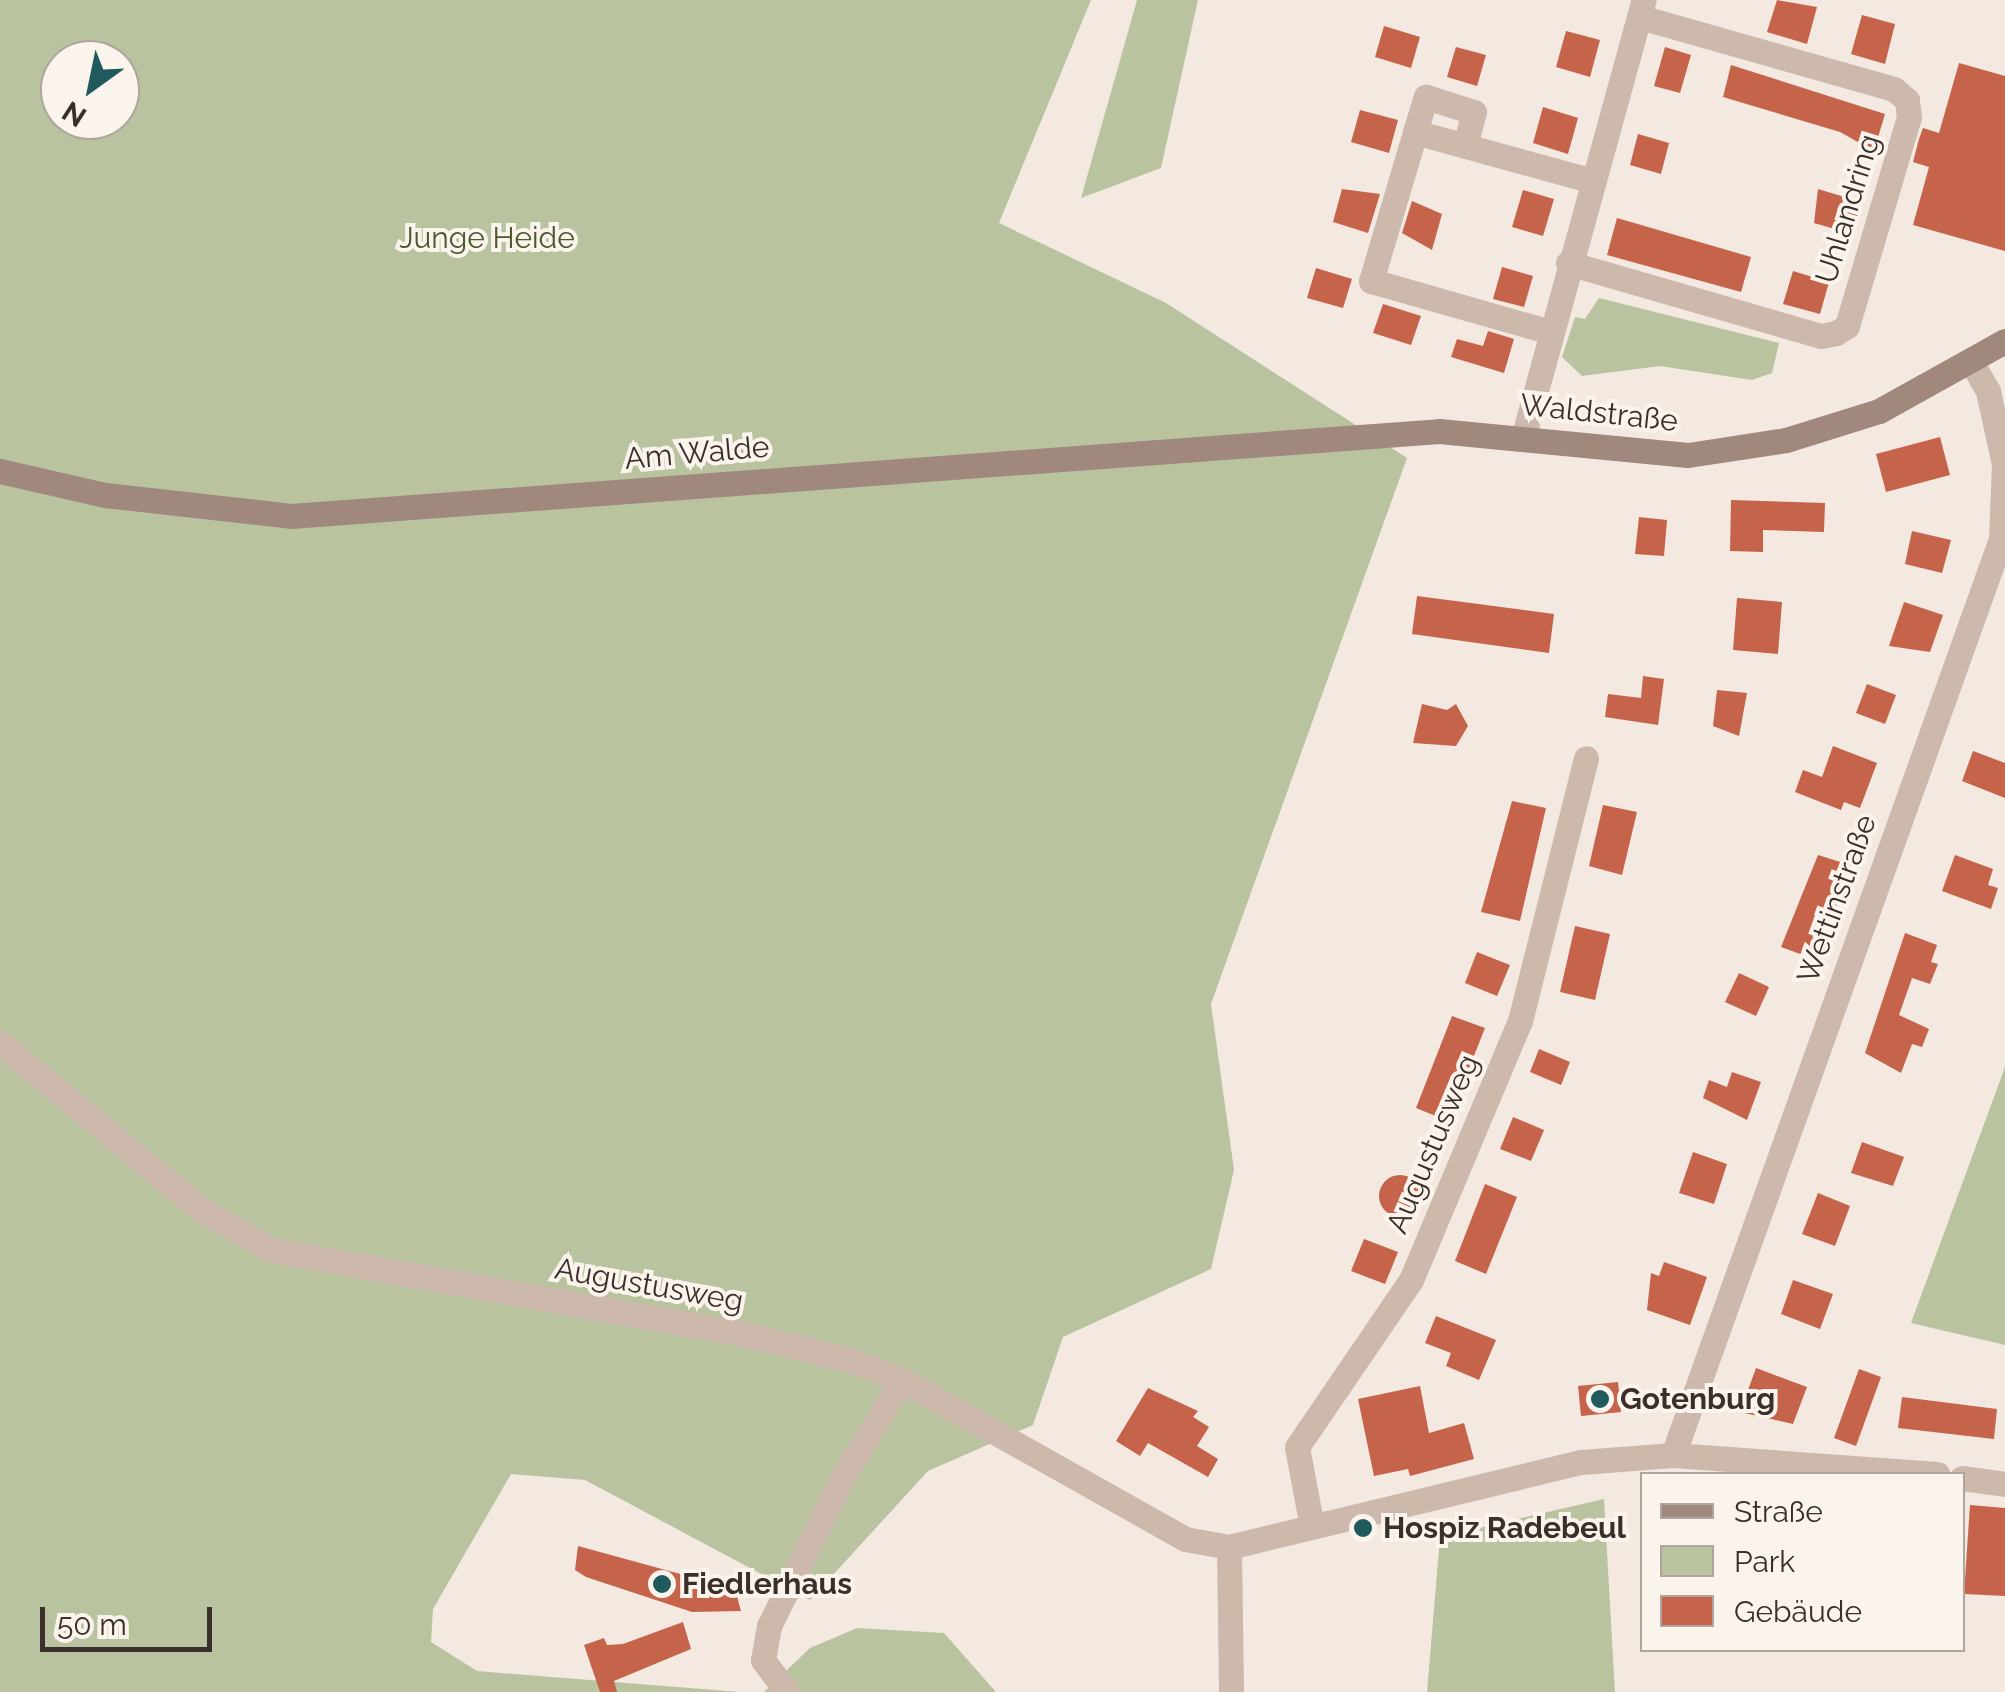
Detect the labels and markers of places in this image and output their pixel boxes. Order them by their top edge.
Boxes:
place label: Gotenburg [1620,1381,1775,1417]
marker: Gotenburg [1589,1388,1611,1410]
place label: Hospiz Radebeul [1383,1510,1626,1546]
marker: Hospiz Radebeul [1352,1517,1374,1539]
place label: Fiedlerhaus [682,1566,852,1602]
marker: Fiedlerhaus [651,1573,673,1595]

